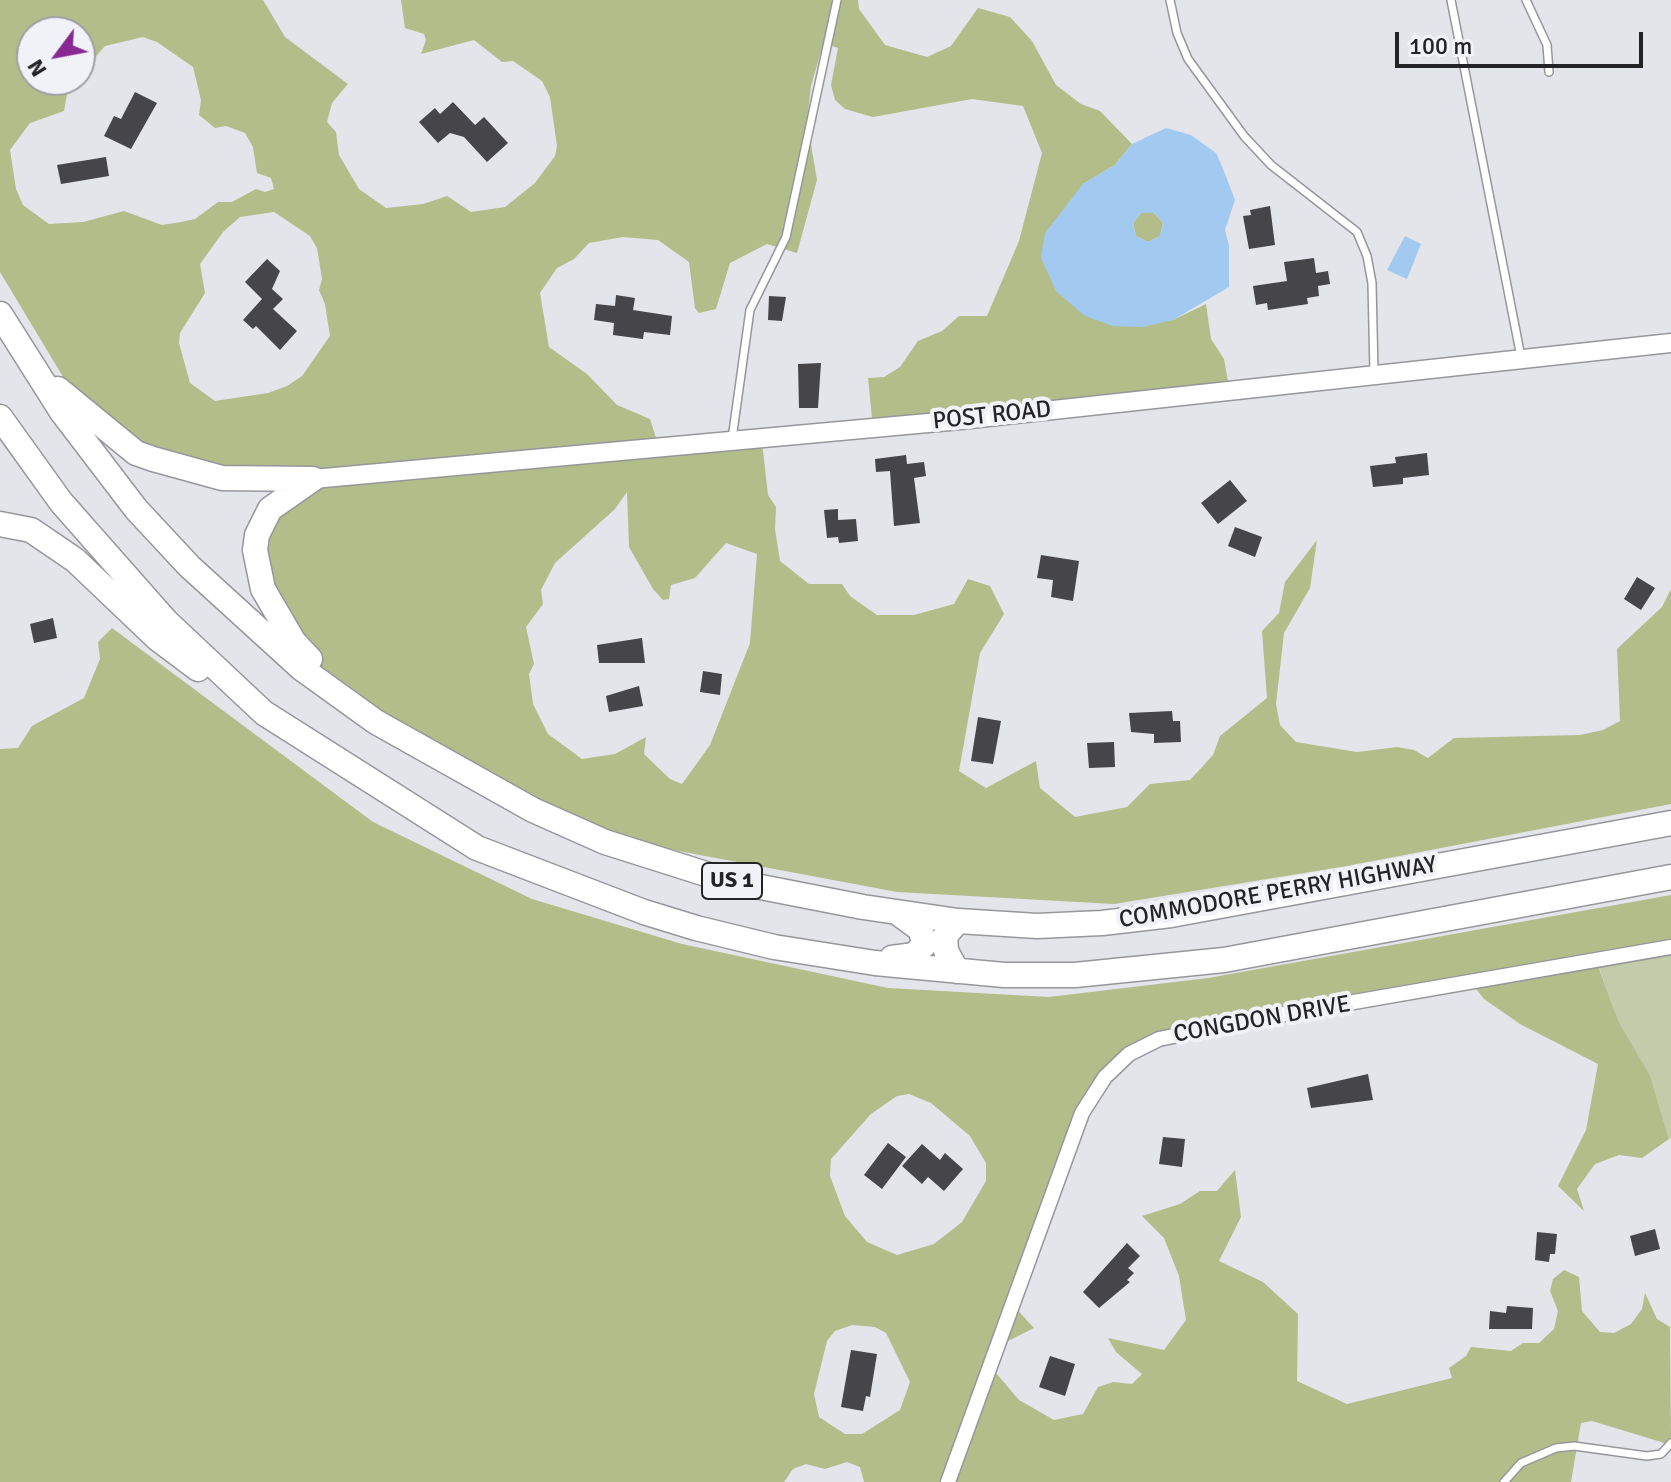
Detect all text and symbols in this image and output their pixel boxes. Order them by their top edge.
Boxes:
north arrow [16,16,96,96]
scale bar [1399,16,1647,66]
text: 100 m [1409,31,1472,61]
text: N [21,54,52,82]
street label: POST ROAD [931,395,1053,437]
street label: COMMODORE PERRY HIGHWAY [1117,851,1439,935]
road number: US 1 [702,863,762,899]
street label: CONGDON DRIVE [1171,990,1353,1050]

